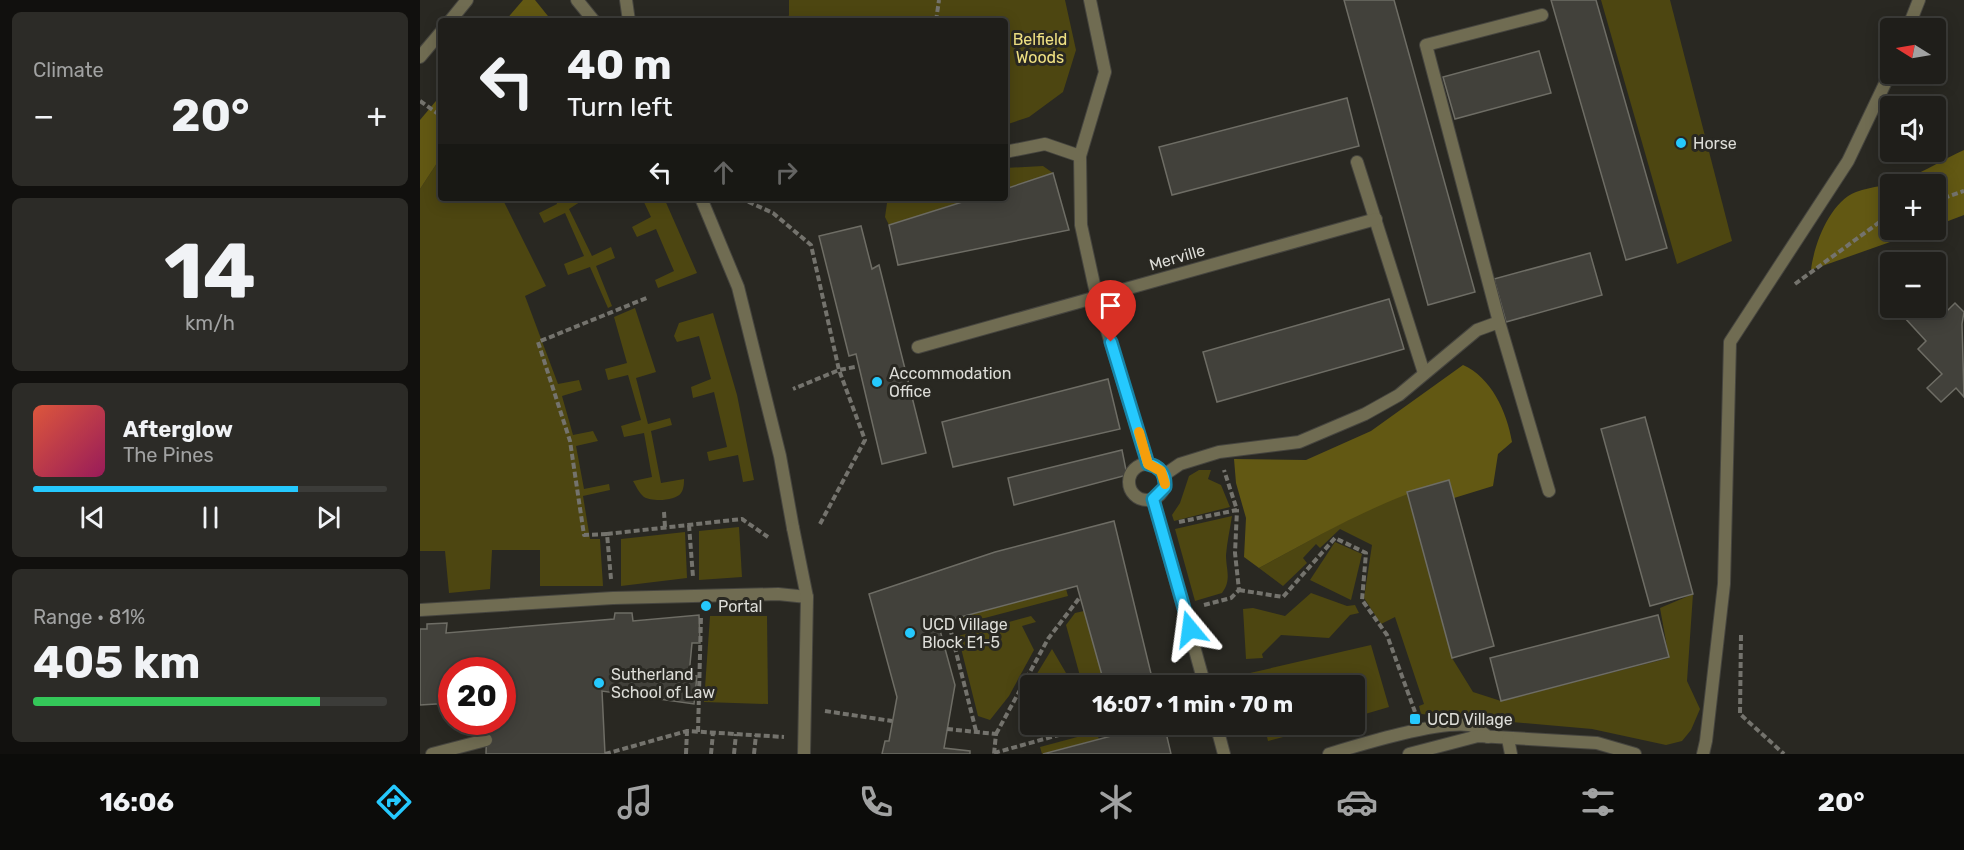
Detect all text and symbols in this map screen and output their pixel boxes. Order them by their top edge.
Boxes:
north arrow [1880,18,1946,84]
map controls [1880,18,1946,318]
park label: Belfield Woods [1013,30,1067,67]
text: 40 m [567,40,672,90]
icon: left [468,42,546,120]
text: Climate [33,58,104,82]
text: 20° [171,89,250,142]
text: Turn left [567,91,672,123]
text: − [33,96,54,135]
text: + [366,96,387,135]
button: sound [1880,96,1946,162]
place label: Horse [1693,134,1737,153]
marker: Horse [1674,136,1688,150]
icon: left [644,156,677,189]
icon: ahead [707,156,740,189]
icon: right [770,156,803,189]
button: + [1880,174,1946,240]
text: 14 [164,225,256,318]
street label: Merville [1147,240,1207,274]
button: − [1880,252,1946,318]
pin [1085,280,1136,342]
icon: arrive [1094,289,1127,322]
text: km/h [185,311,235,335]
place label: Accommodation Office [889,364,1011,401]
marker: Accommodation Office [870,375,884,389]
text: Afterglow [123,416,233,443]
text: The Pines [123,443,214,467]
icon: previous [76,501,109,534]
icon: pause [194,501,227,534]
icon: next [312,501,345,534]
place label: Portal [718,597,762,616]
position arrow [1158,597,1222,661]
marker: Portal [699,599,713,613]
text: Range · 81% [33,605,145,629]
place label: UCD Village Block E1-5 [922,615,1008,652]
marker: UCD Village Block E1-5 [903,626,917,640]
text: 405 km [33,636,201,689]
speed limit sign: 20 [438,657,516,735]
place label: Sutherland School of Law [611,665,715,702]
marker: Sutherland School of Law [592,676,606,690]
text: 16:07 · 1 min · 70 m [1092,691,1293,718]
place label: UCD Village [1427,710,1513,729]
marker: UCD Village [1408,712,1422,726]
icon: directions [373,781,415,823]
icon: music [614,781,656,823]
icon: phone [855,781,897,823]
icon: climate [1095,781,1137,823]
icon: car [1336,781,1378,823]
icon: filters [1577,781,1619,823]
text: 16:06 [99,786,174,818]
text: 20° [1818,786,1865,818]

